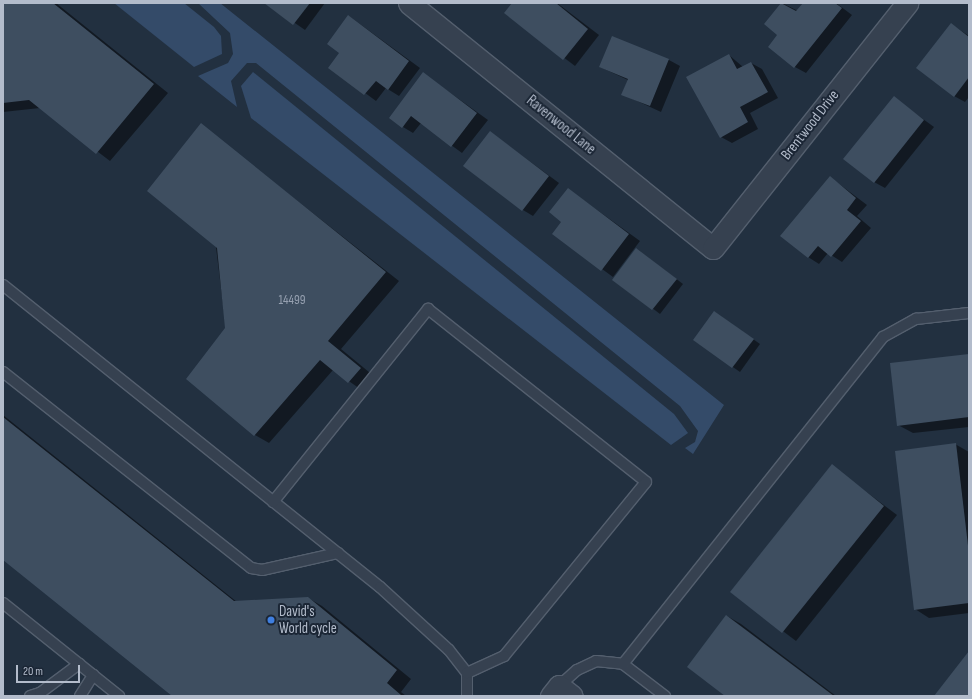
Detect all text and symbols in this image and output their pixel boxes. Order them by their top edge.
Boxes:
street label: Brentwood Drive [777,87,843,163]
street label: Ravenwood Lane [523,92,599,158]
house number: 14499 [278,292,306,308]
place label: David's World cycle [279,602,337,637]
marker: David's World cycle [266,615,276,625]
scale bar [18,657,82,683]
text: 20 m [23,664,43,679]

